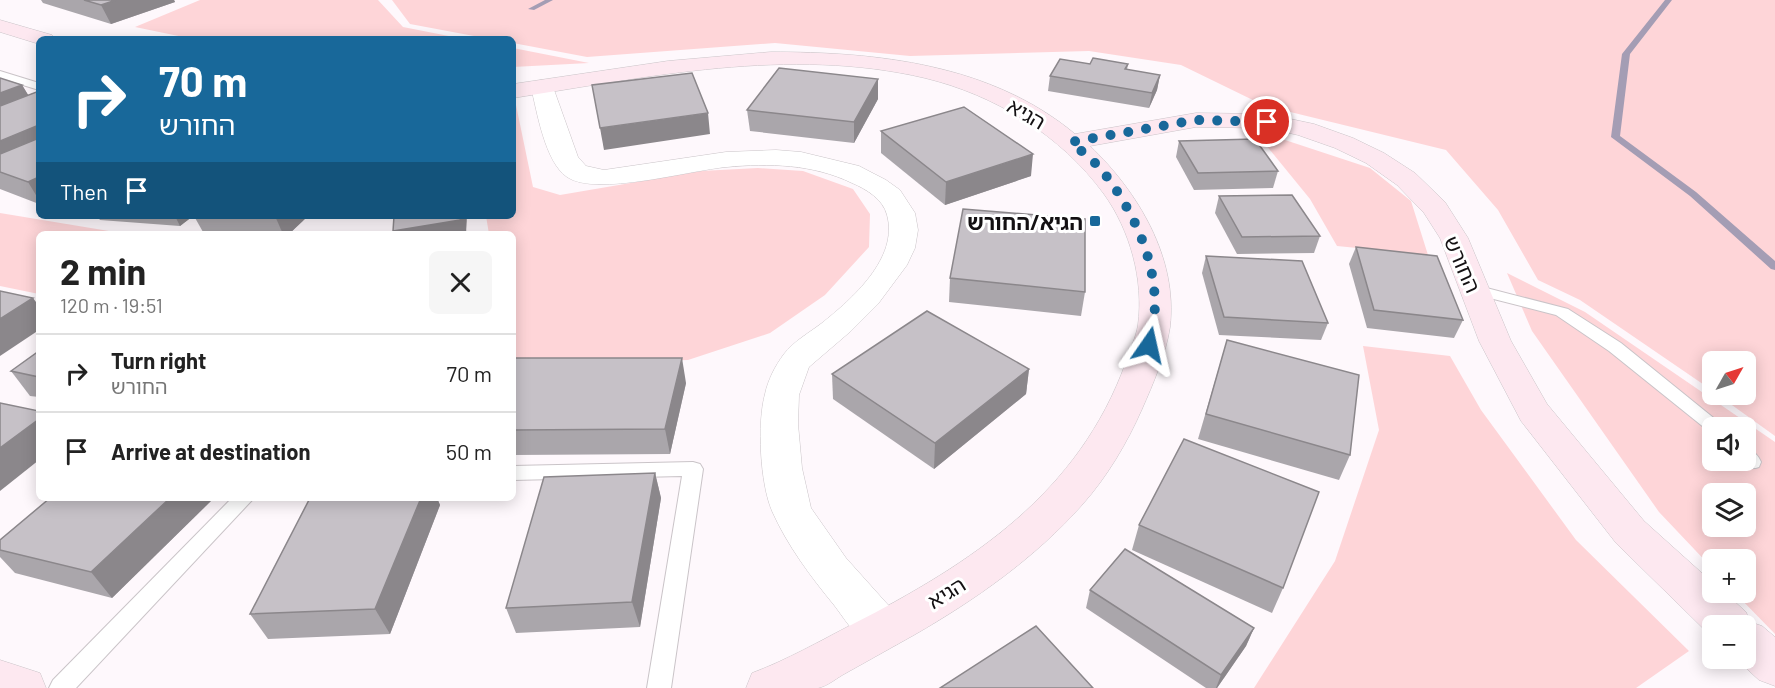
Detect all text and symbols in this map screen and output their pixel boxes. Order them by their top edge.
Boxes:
text: 70 m [159,55,247,105]
icon: right [60,60,138,138]
street label: הגיא [1004,92,1050,134]
pin [1241,96,1292,147]
icon: arrive [1250,105,1283,138]
text: החורש [159,108,235,140]
icon: arrive [120,174,153,207]
text: Then [60,178,108,204]
place label: הגיא/החורש [967,209,1083,234]
marker: הגיא/החורש [1088,214,1102,228]
street label: החורש [1439,232,1487,296]
text: 2 min [60,249,146,292]
button: close [429,251,492,314]
text: 120 m · 19:51 [60,293,163,317]
position arrow [1117,313,1181,377]
text: Turn right [111,347,206,373]
north arrow [1702,351,1756,405]
map controls [1702,351,1756,669]
icon: right [60,357,93,390]
text: 70 m [447,360,492,386]
text: החורש [111,374,168,398]
button: sound [1702,417,1756,471]
icon: arrive [60,435,93,468]
text: Arrive at destination [111,438,310,464]
text: 50 m [446,438,492,464]
button: layers [1702,483,1756,537]
button: + [1702,549,1756,603]
street label: הגיא [922,571,970,613]
button: − [1702,615,1756,669]

